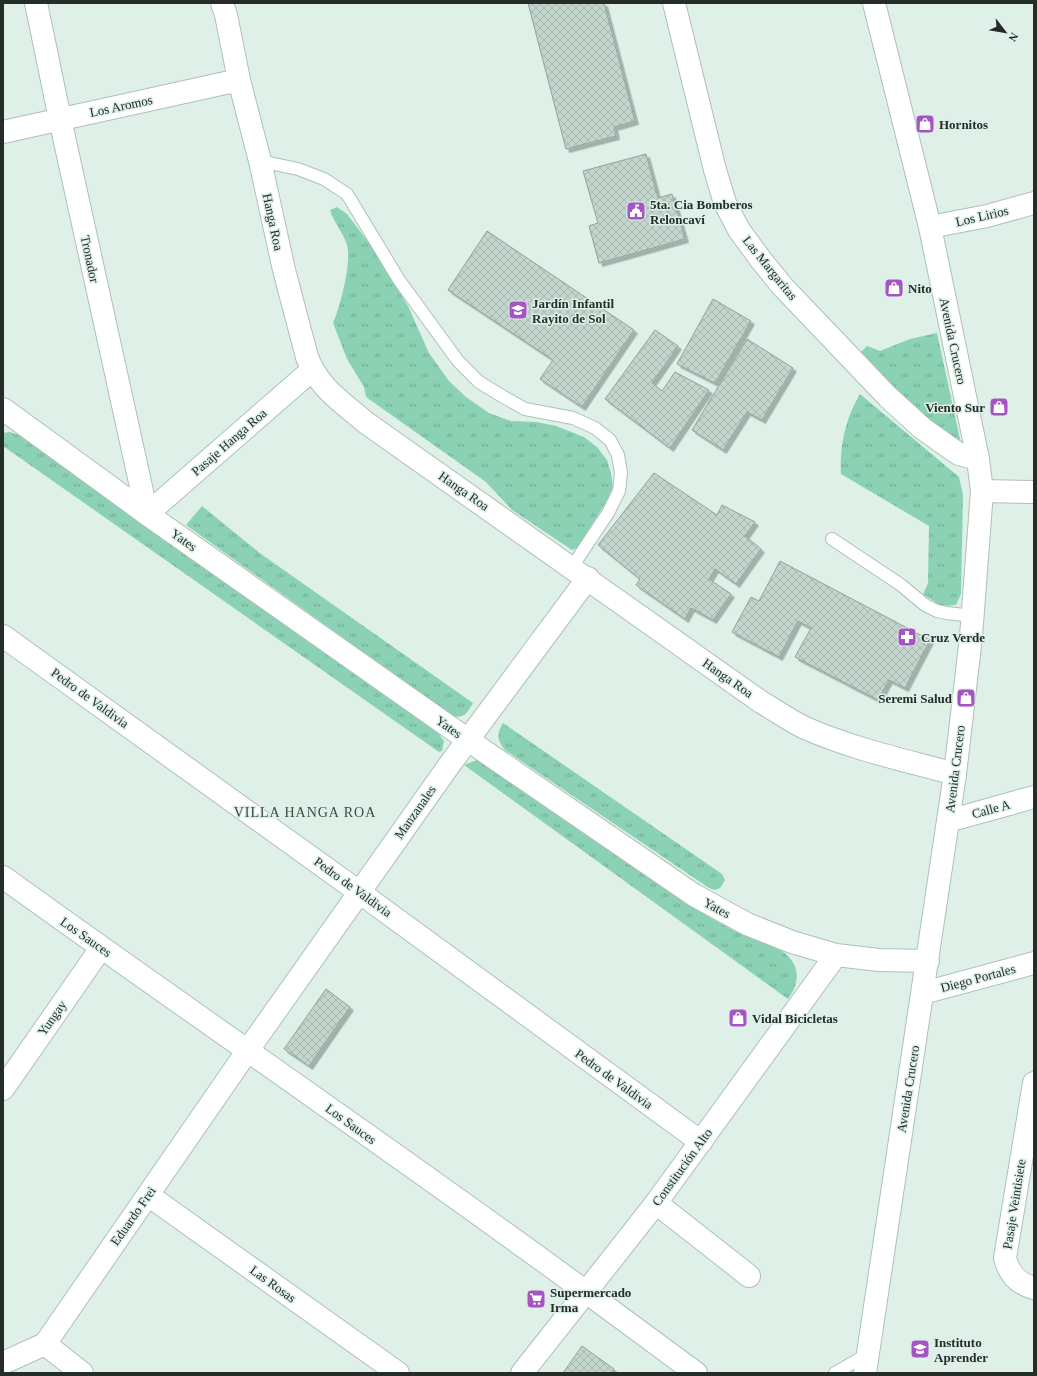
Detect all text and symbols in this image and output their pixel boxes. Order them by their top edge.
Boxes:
north arrow [985,12,1025,52]
text: N [1006,31,1021,44]
street label: Los Aromos [88,92,154,120]
shop icon: Hornitos [914,113,936,135]
place label: Hornitos [939,117,988,132]
street label: Hanga Roa [260,192,286,252]
place label: 5ta. Cia Bomberos Reloncaví [650,197,753,227]
public building icon: 5ta. Cia Bomberos Reloncaví [625,200,647,222]
street label: Los Lirios [954,203,1010,229]
street label: Las Margaritas [740,233,800,303]
street label: Tronador [78,234,102,285]
shop icon: Nito [883,277,905,299]
place label: Nito [908,281,932,296]
place label: Jardín Infantil Rayito de Sol [532,296,614,326]
street label: Avenida Crucero [936,296,970,386]
school or university icon: Jardín Infantil Rayito de Sol [507,299,529,321]
shop icon: Viento Sur [988,396,1010,418]
place label: Viento Sur [925,400,985,415]
street label: Pasaje Hanga Roa [188,405,270,479]
street label: Hanga Roa [436,468,492,514]
street label: Yates [168,526,200,554]
pharmacy icon: Cruz Verde [896,626,918,648]
place label: Cruz Verde [921,630,985,645]
street label: Hanga Roa [700,655,756,701]
street label: Pedro de Valdivia [48,665,132,731]
shop icon: Seremi Salud [955,687,977,709]
place label: Seremi Salud [878,691,953,706]
street label: Yates [433,713,465,741]
street label: Avenida Crucero [942,724,968,814]
street label: Manzanales [391,782,439,842]
street label: Calle A [970,797,1013,821]
district label: VILLA HANGA ROA [234,805,376,820]
street label: Pedro de Valdivia [311,854,395,920]
street label: Yates [701,895,733,921]
street label: Los Sauces [58,914,114,960]
street label: Diego Portales [939,961,1017,995]
street label: Yungay [34,997,70,1039]
shop icon: Vidal Bicicletas [727,1007,749,1029]
place label: Vidal Bicicletas [752,1011,838,1026]
street label: Avenida Crucero [894,1044,922,1134]
street label: Pedro de Valdivia [572,1046,656,1112]
street label: Los Sauces [323,1101,379,1147]
street label: Constitución Alto [649,1125,715,1209]
street label: Pasaje Veintisiete [999,1158,1029,1250]
street label: Eduardo Frei [107,1183,159,1248]
street label: Las Rosas [247,1262,299,1306]
place label: Supermercado Irma [550,1285,631,1315]
supermarket icon: Supermercado Irma [525,1288,547,1310]
place label: Instituto Aprender [934,1335,988,1365]
school or university icon: Instituto Aprender [909,1338,931,1360]

